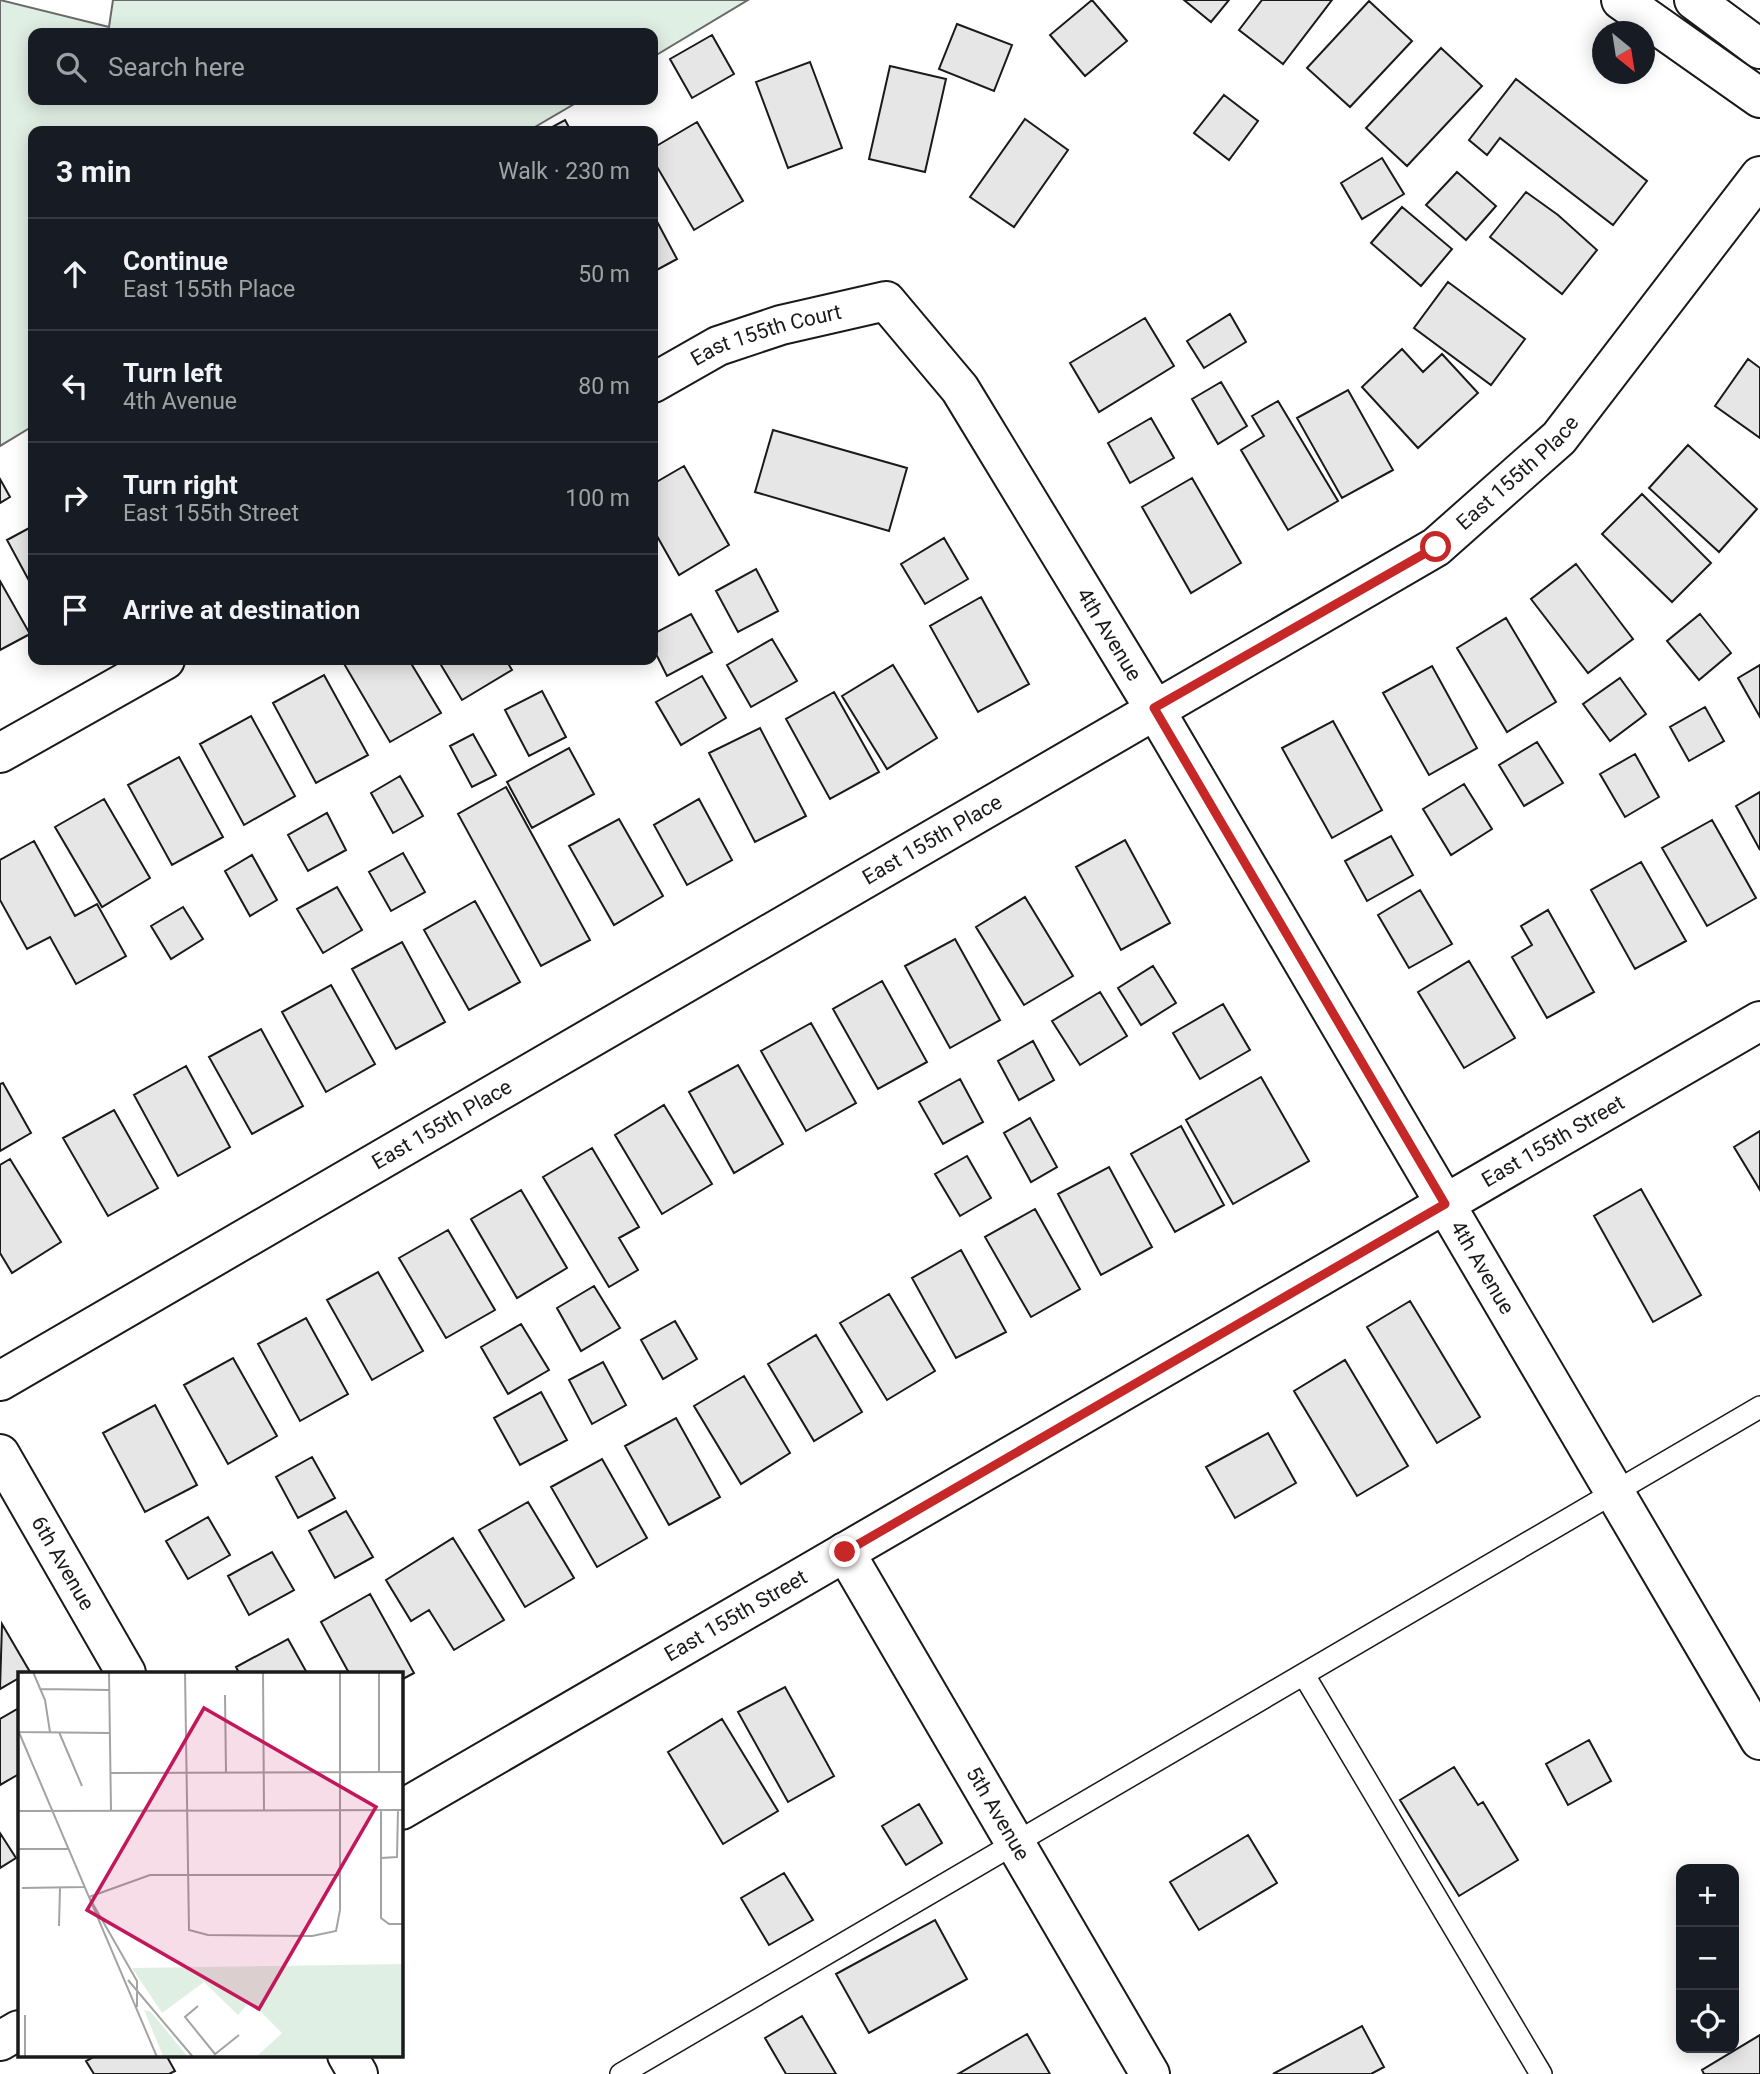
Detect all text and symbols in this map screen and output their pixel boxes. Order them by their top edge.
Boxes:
north arrow [1592,21,1655,84]
search box [28,28,658,105]
icon: search [52,48,90,86]
text: Search here [108,52,245,82]
text: 3 min [56,154,131,189]
text: Walk · 230 m [498,158,630,185]
text: Continue [123,246,228,276]
icon: ahead [56,255,94,293]
text: 50 m [578,261,630,288]
text: East 155th Place [123,276,295,303]
street label: East 155th Court [687,300,844,371]
text: Turn left [123,358,222,388]
icon: left [56,367,94,405]
text: 80 m [578,373,630,400]
text: 4th Avenue [123,388,237,415]
street label: East 155th Place [1452,411,1584,535]
text: Turn right [123,470,238,500]
icon: right [56,479,94,517]
text: 100 m [565,485,630,512]
text: East 155th Street [123,500,299,527]
route start [1420,531,1451,562]
street label: 4th Avenue [1072,584,1147,685]
icon: arrive [56,591,94,629]
text: Arrive at destination [123,595,360,625]
street label: East 155th Place [858,790,1006,889]
street label: East 155th Place [368,1074,516,1174]
street label: East 155th Street [1477,1090,1629,1192]
street label: 4th Avenue [1446,1216,1519,1318]
street label: 6th Avenue [26,1512,99,1614]
route end [829,1536,860,1567]
street label: East 155th Street [660,1565,811,1666]
inset map [18,1672,402,2056]
street label: 5th Avenue [961,1763,1035,1865]
map controls [1676,1864,1739,2053]
button: + [1676,1864,1739,1927]
button: − [1676,1927,1739,1990]
button: locate [1676,1990,1739,2053]

